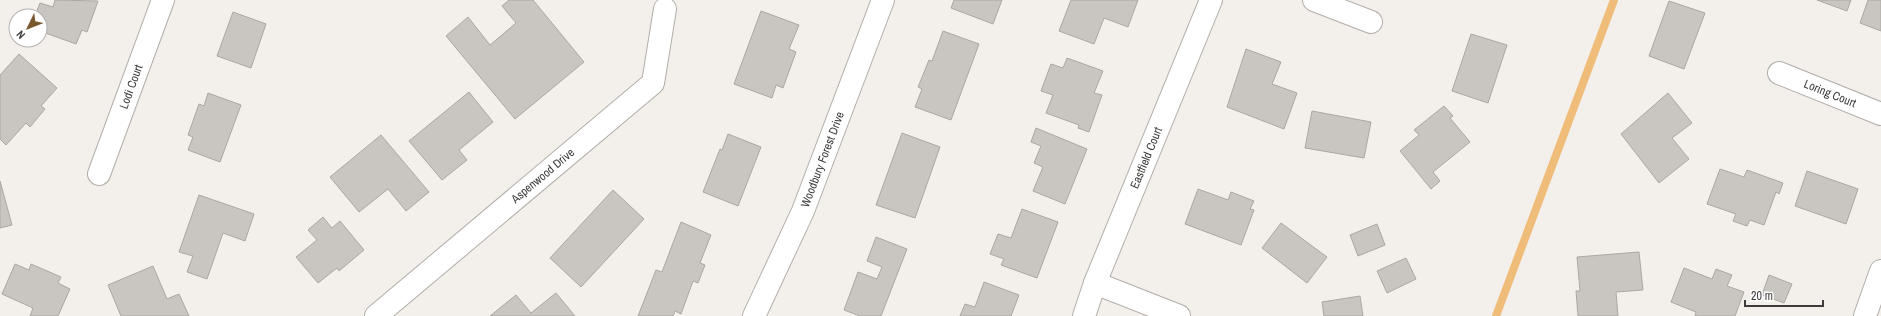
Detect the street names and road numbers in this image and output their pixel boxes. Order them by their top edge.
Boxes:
street label: Lodi Court [116,62,147,111]
street label: Loring Court [1802,76,1859,111]
street label: Woodbury Forest Drive [797,109,848,210]
street label: Eastfield Court [1127,124,1166,191]
street label: Aspenwood Drive [507,145,578,207]

